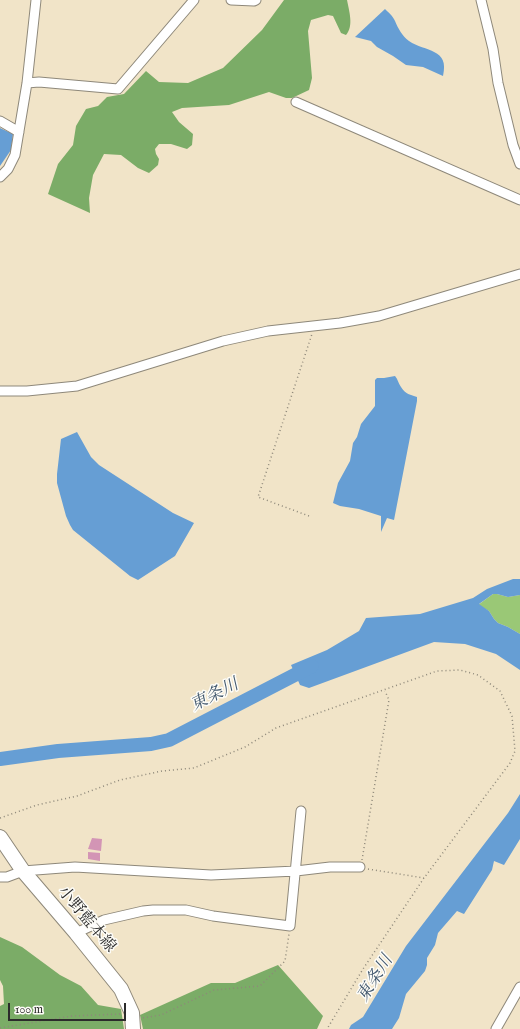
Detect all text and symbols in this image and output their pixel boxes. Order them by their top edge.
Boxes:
water label: 東条川 [188,675,242,717]
street label: 小野藍本線 [53,883,119,957]
water label: 東条川 [354,952,398,1006]
scale bar [10,995,128,1021]
text: 100 m [15,1002,43,1017]

